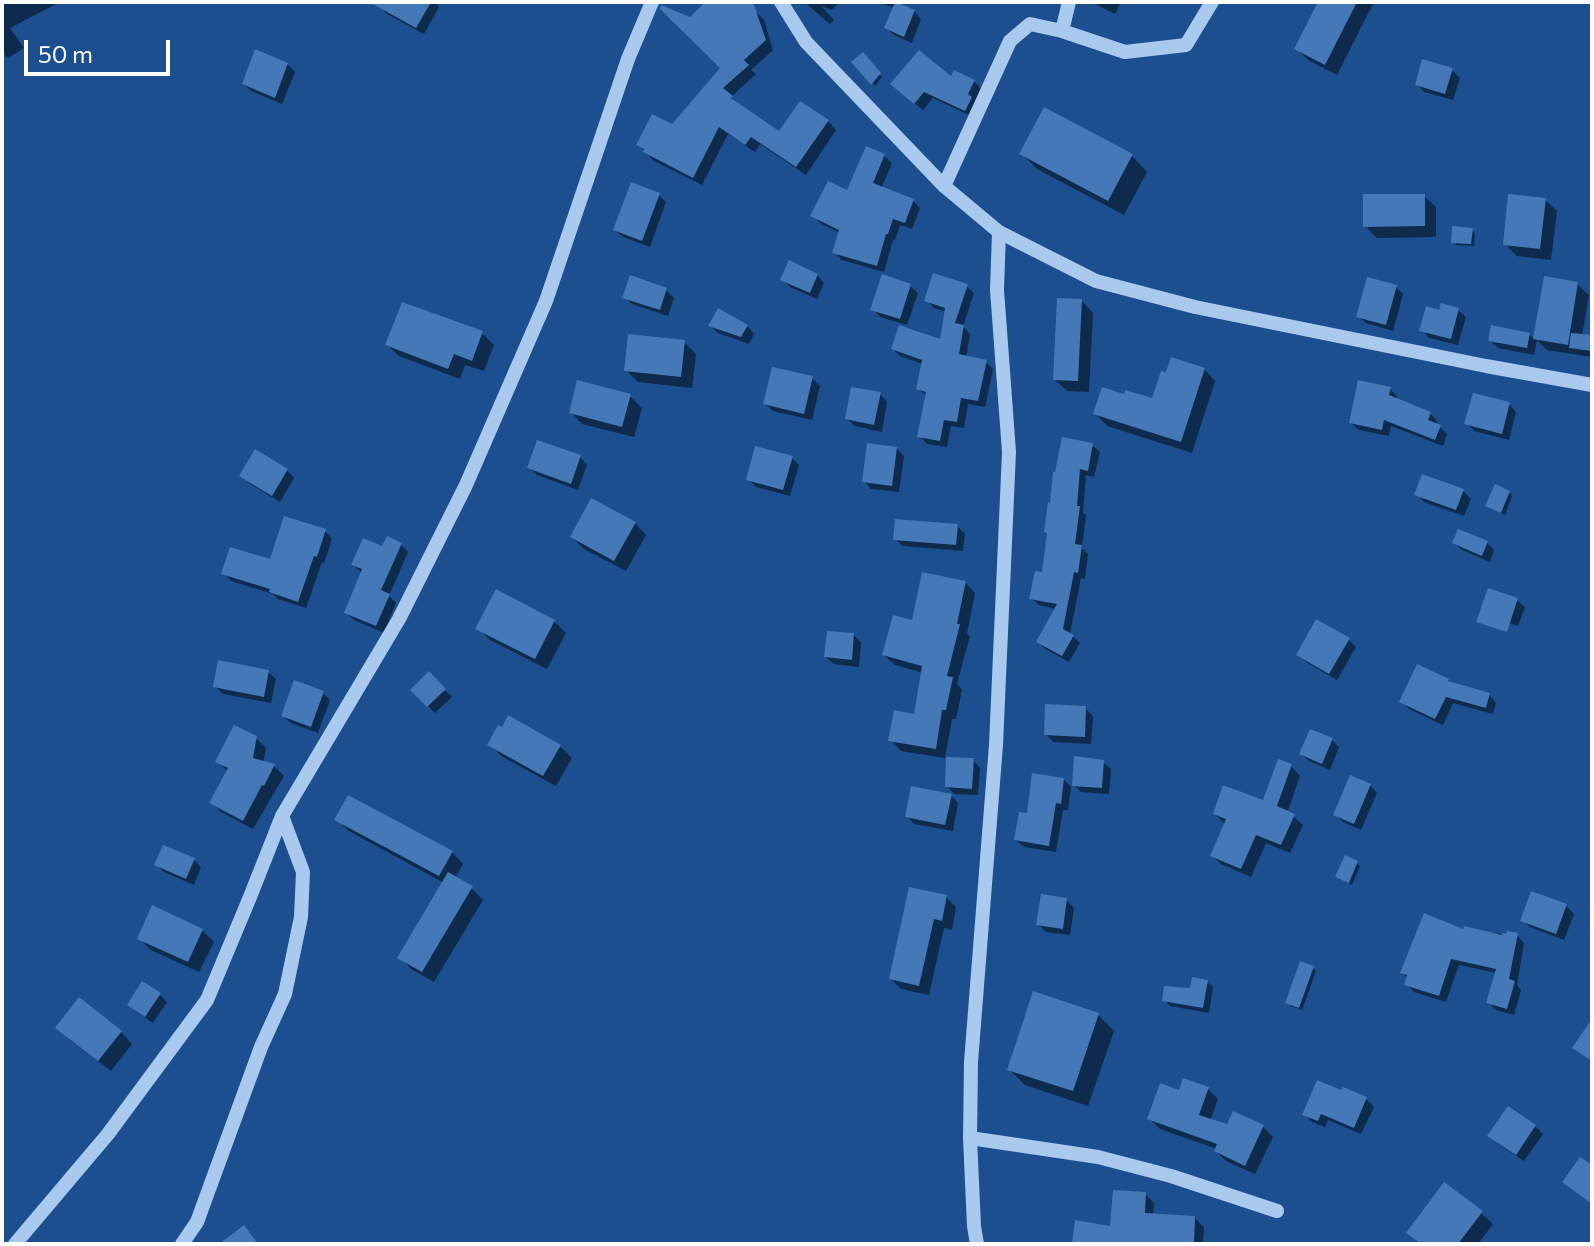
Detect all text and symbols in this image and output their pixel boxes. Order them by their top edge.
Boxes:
scale bar [28,24,174,74]
text: 50 m [38,39,93,68]

